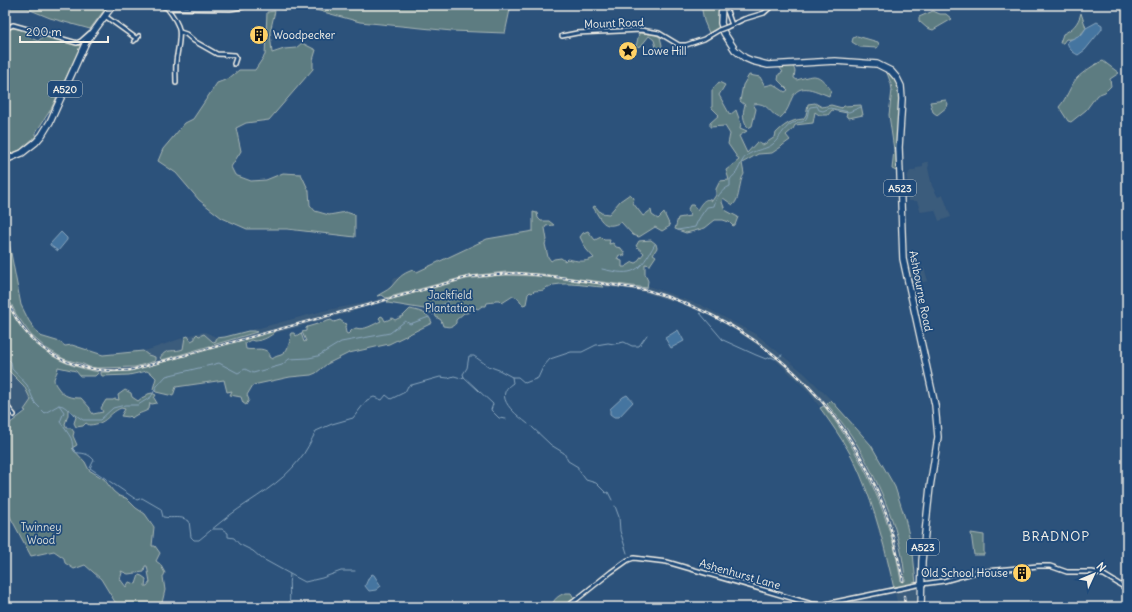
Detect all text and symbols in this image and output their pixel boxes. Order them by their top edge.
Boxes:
street label: Mount Road [584,15,645,31]
scale bar [20,18,108,44]
text: 200 m [26,24,62,39]
building icon: Woodpecker [248,24,270,46]
place label: Woodpecker [273,28,336,42]
place icon: Lowe Hill [617,40,639,62]
place label: Lowe Hill [642,44,687,58]
road number: A520 [48,81,82,97]
road number: A523 [884,180,916,196]
street label: Ashbourne Road [906,249,936,333]
park label: Jackfield Plantation [425,288,475,315]
park label: Twinney Wood [20,520,62,547]
district label: BRADNOP [1022,528,1090,545]
road number: A523 [907,539,939,555]
north arrow [1074,554,1114,594]
street label: Ashenhurst Lane [698,556,782,592]
text: N [1094,559,1109,575]
building icon: Old School House [1011,562,1033,584]
place label: Old School House [921,566,1008,580]

